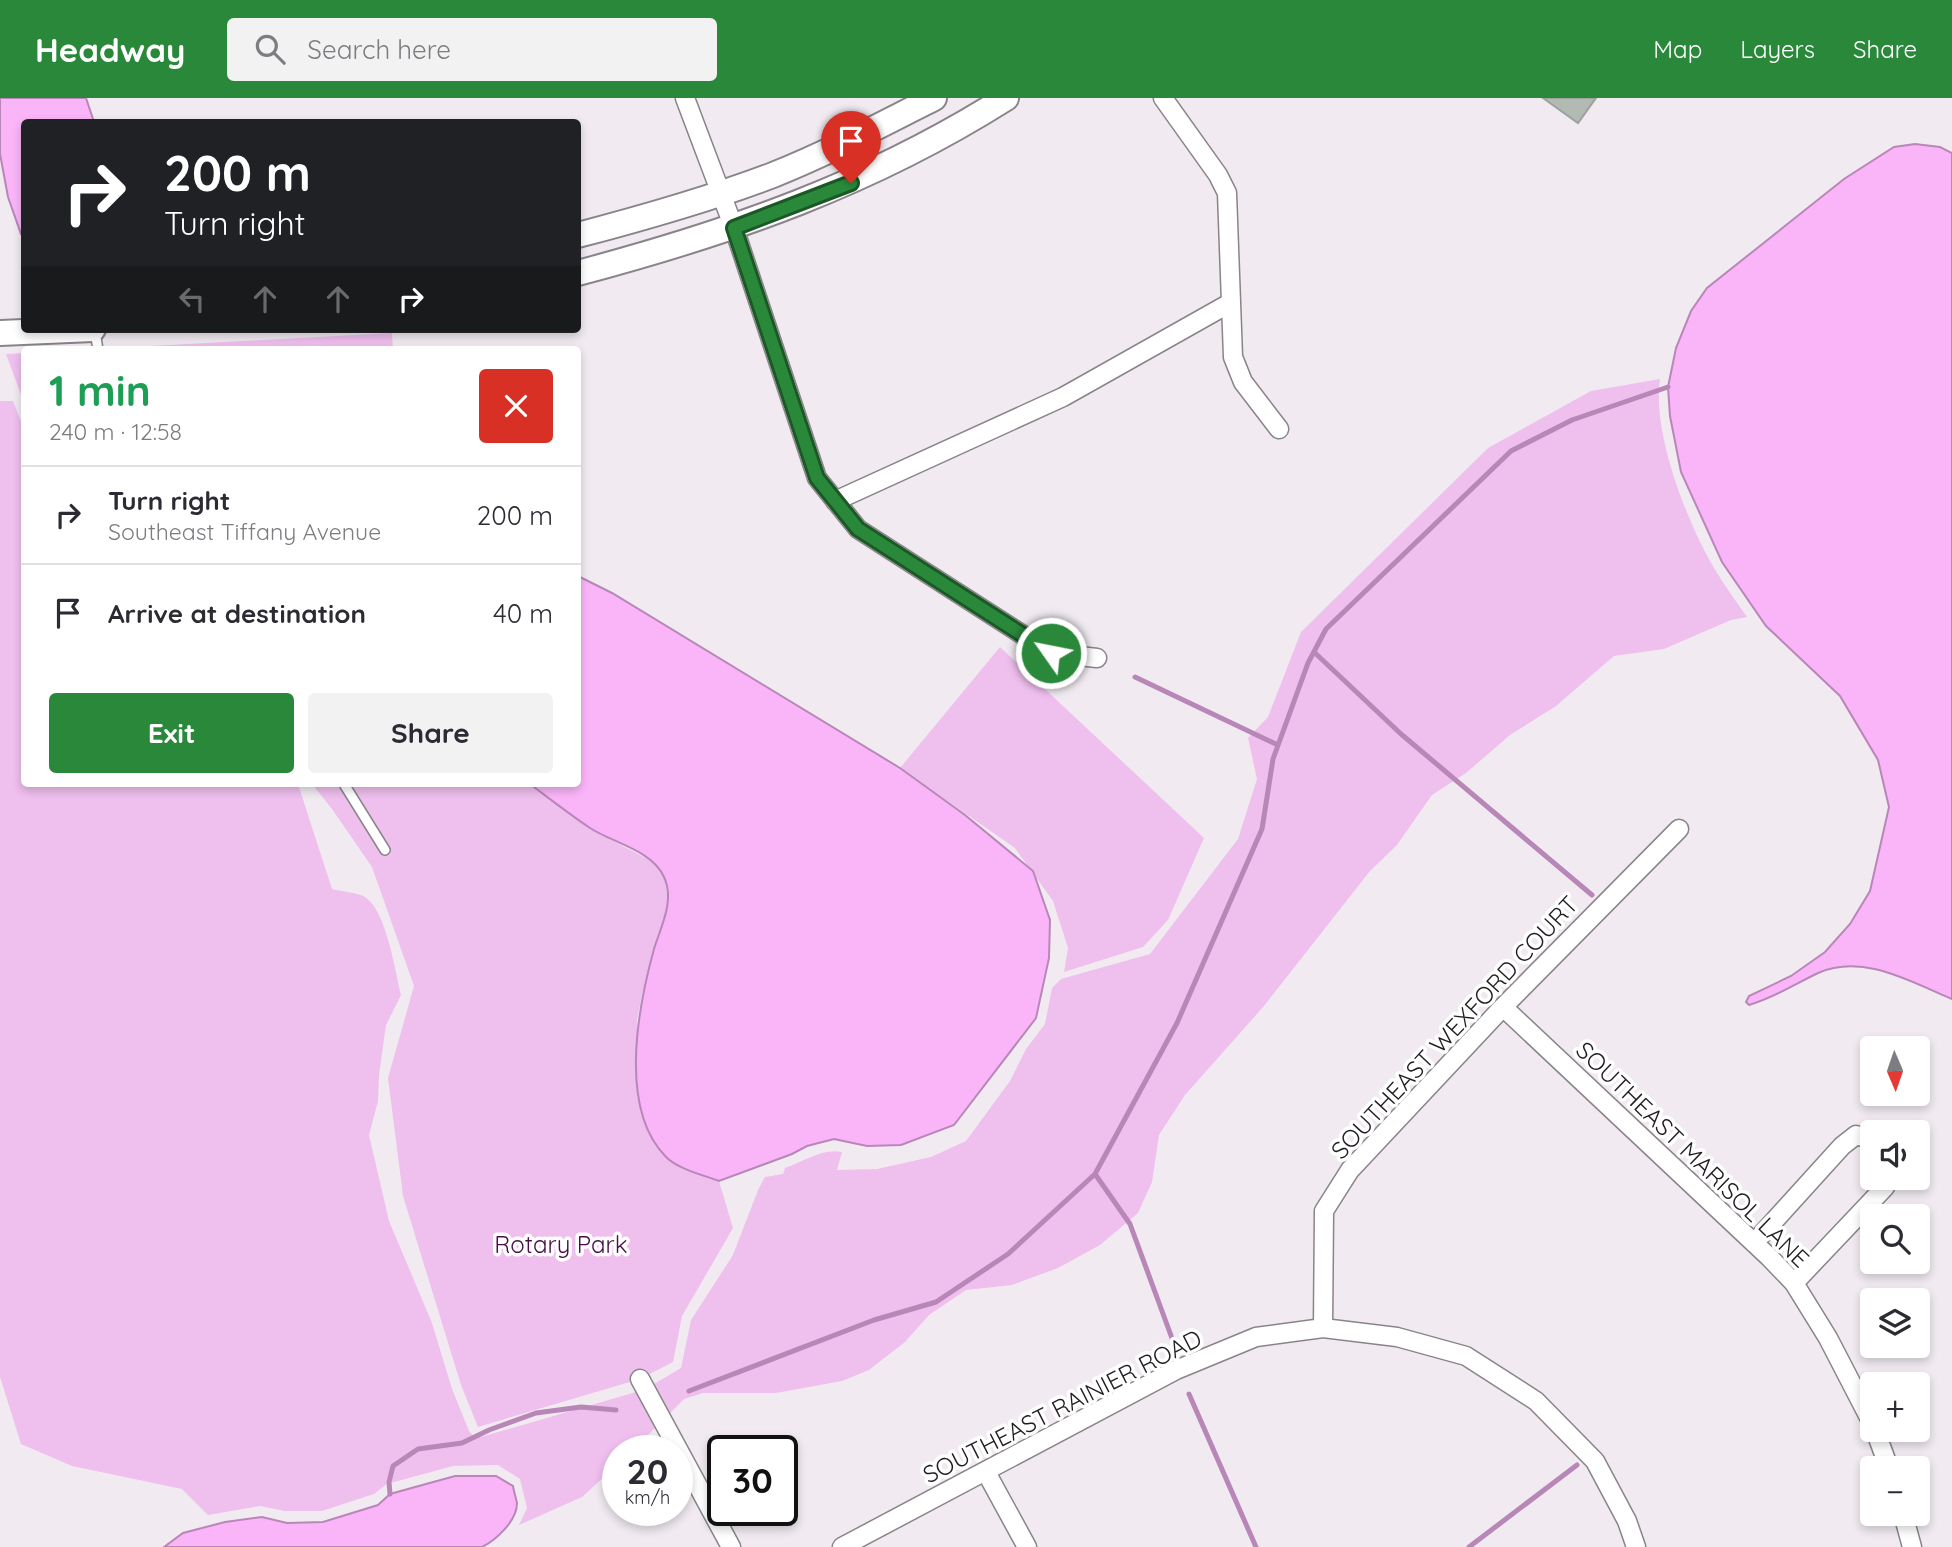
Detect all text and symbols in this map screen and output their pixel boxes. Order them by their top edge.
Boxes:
search box [227,18,717,81]
text: Headway [35,29,185,70]
icon: search [251,30,289,68]
text: Search here [307,33,451,66]
text: Map [1653,34,1702,64]
text: Layers [1740,34,1815,64]
text: Share [1853,34,1917,64]
pin [821,111,881,183]
icon: arrive [832,122,870,160]
text: 200 m [164,142,311,203]
icon: right [49,147,140,238]
text: Turn right [164,203,305,243]
icon: left [173,280,211,318]
icon: ahead [246,280,284,318]
icon: ahead [319,280,357,318]
icon: right [392,280,430,318]
text: 1 min [49,364,151,417]
button: close [479,369,553,443]
text: 240 m · 12:58 [49,417,182,446]
text: Turn right [108,484,230,517]
icon: right [49,496,87,534]
text: 200 m [477,499,553,532]
text: Southeast Tiffany Avenue [108,517,381,546]
icon: arrive [49,594,87,632]
text: Arrive at destination [108,597,366,630]
text: 40 m [493,597,553,630]
position arrow [1014,616,1088,690]
button: Exit [49,693,294,773]
button: Share [308,693,553,773]
street label: SOUTHEAST WEXFORD COURT [1324,889,1584,1165]
street label: SOUTHEAST MARISOL LANE [1570,1035,1816,1273]
north arrow [1860,1036,1930,1106]
map controls [1860,1036,1930,1526]
button: sound [1860,1120,1930,1190]
button: search [1860,1204,1930,1274]
park label: Rotary Park [494,1229,628,1259]
button: layers [1860,1288,1930,1358]
street label: SOUTHEAST RAINIER ROAD [918,1323,1206,1489]
button: + [1860,1372,1930,1442]
speed limit sign: 30 [707,1435,798,1526]
text: 20 [627,1449,668,1493]
button: − [1860,1456,1930,1526]
text: km/h [625,1486,670,1509]

